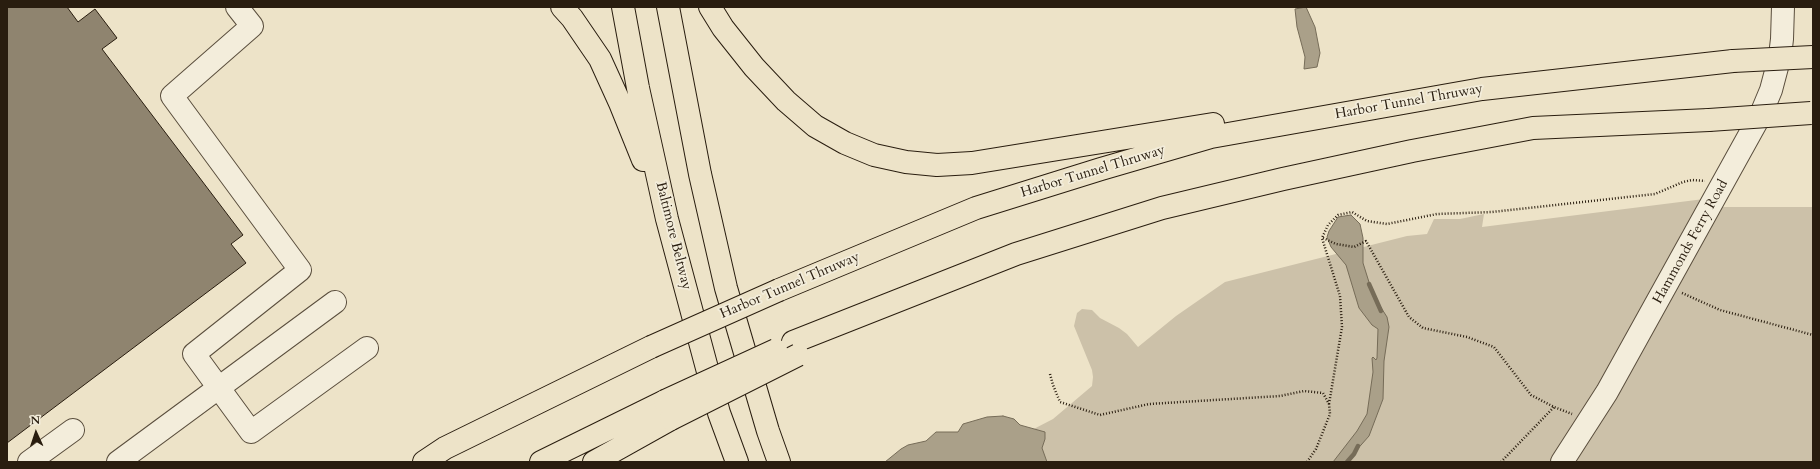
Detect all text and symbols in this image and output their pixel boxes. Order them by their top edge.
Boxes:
street label: Harbor Tunnel Thruway [1334,81,1484,123]
street label: Harbor Tunnel Thruway [1019,142,1167,202]
street label: Hammonds Ferry Road [1650,177,1732,307]
street label: Baltimore Beltway [651,180,695,292]
street label: Harbor Tunnel Thruway [718,249,862,323]
north arrow [16,413,56,453]
text: N [30,413,40,428]

